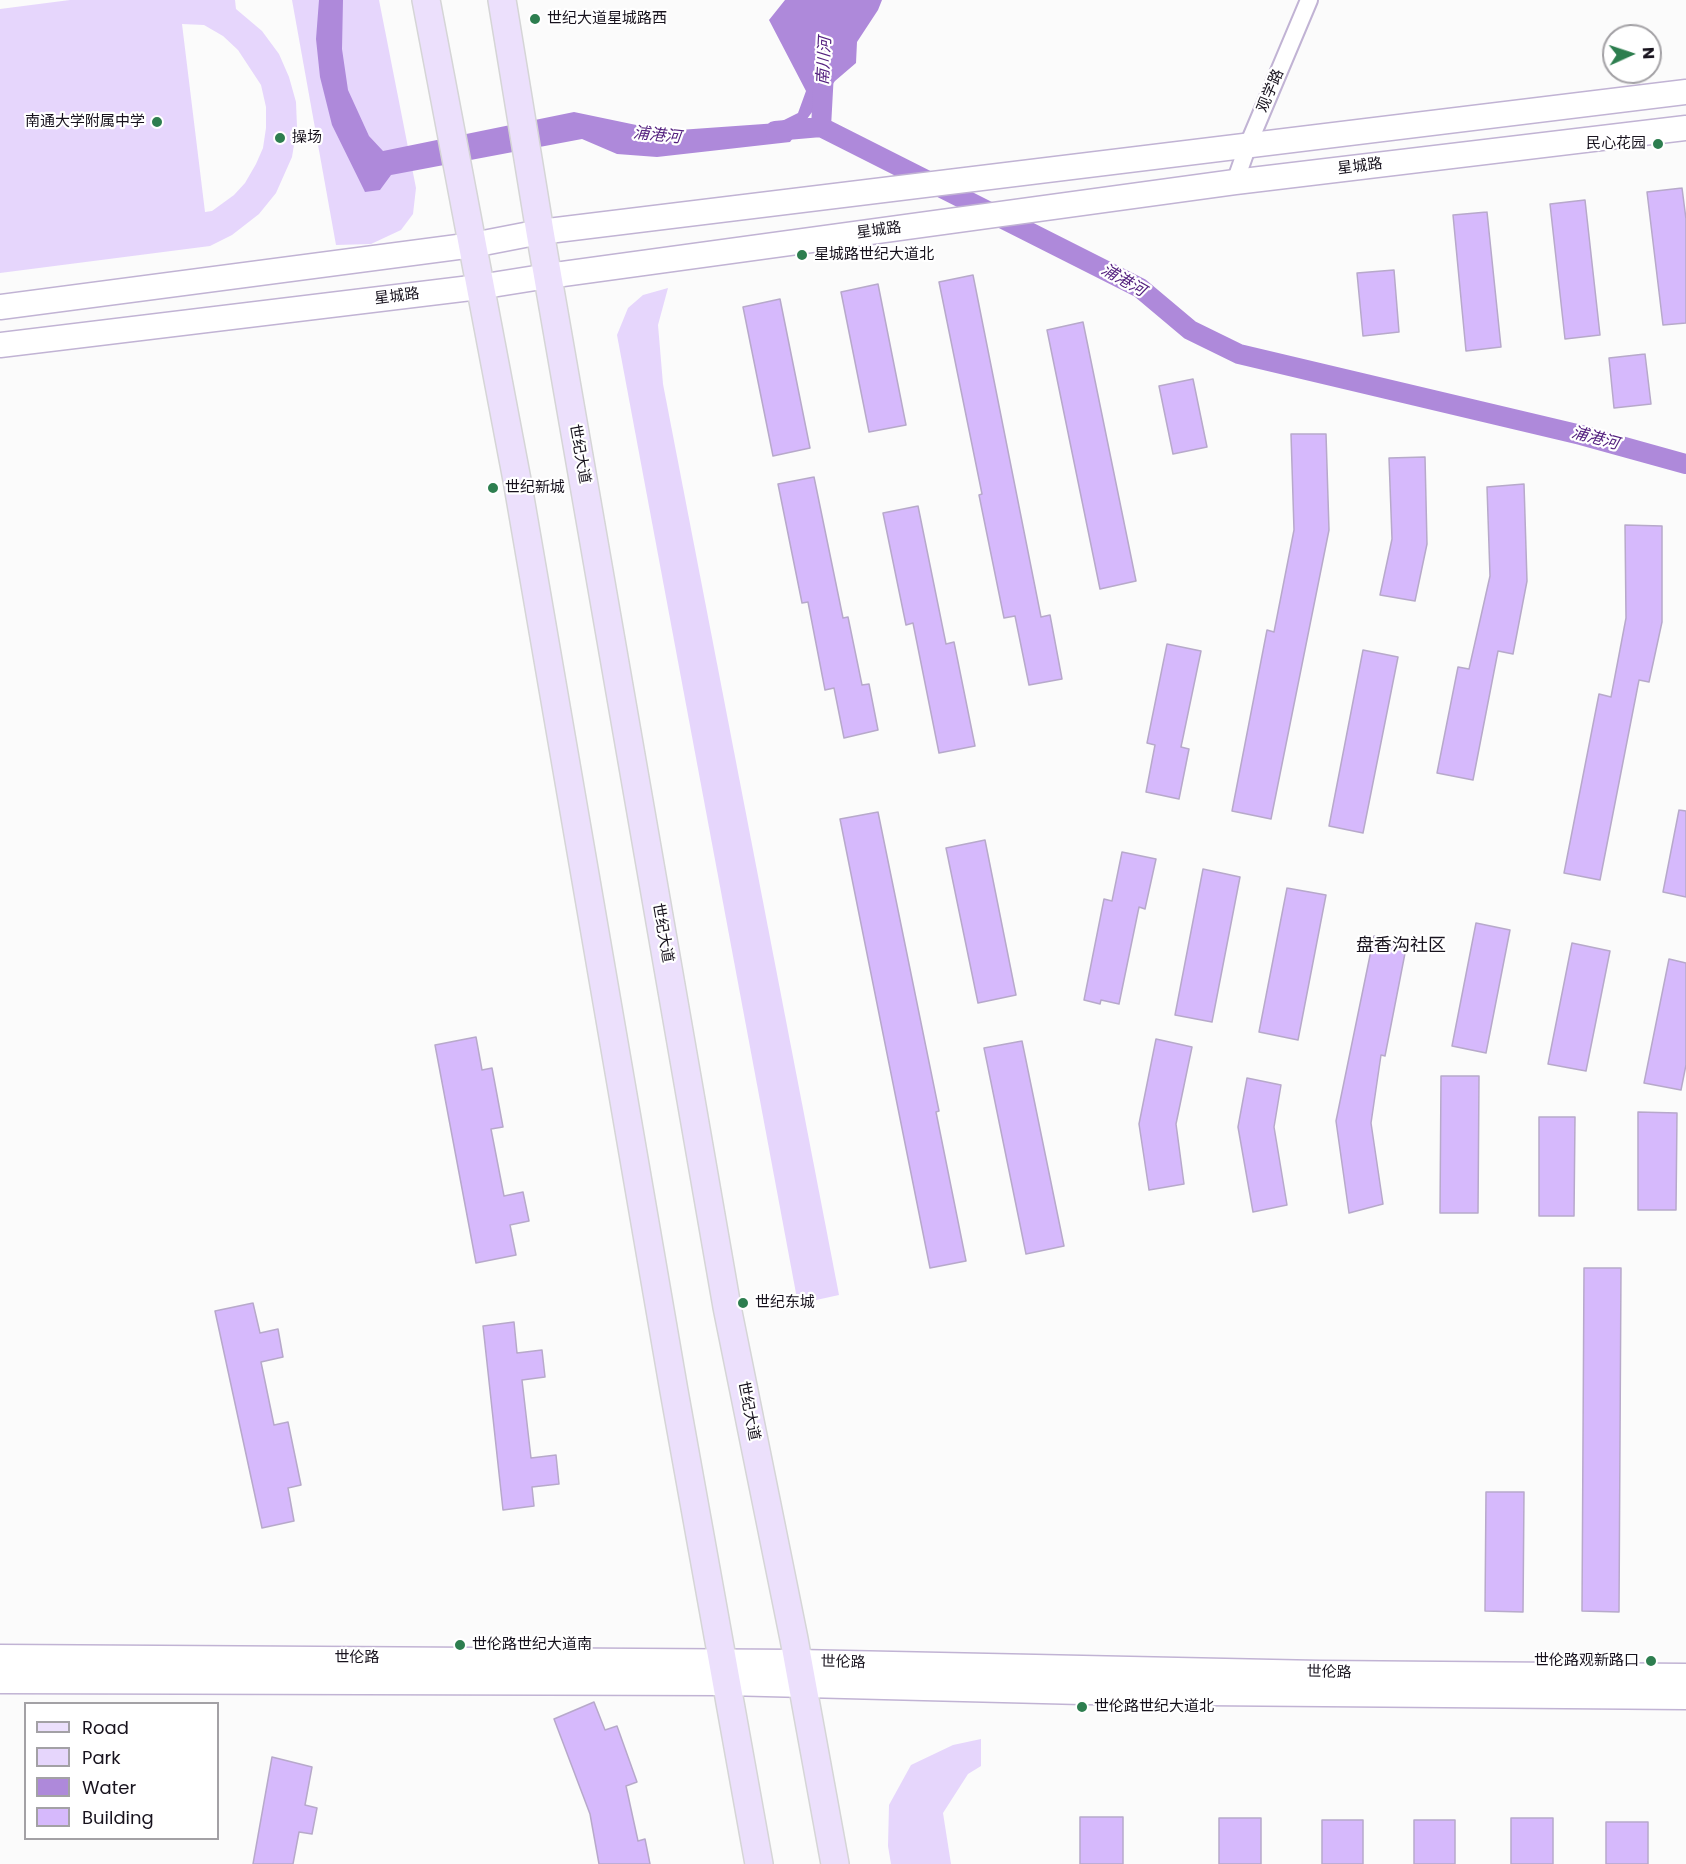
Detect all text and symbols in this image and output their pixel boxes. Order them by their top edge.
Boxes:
place label: 世纪大道星城路西 [547,10,667,28]
marker: 世纪大道星城路西 [528,12,542,26]
north arrow [1602,24,1662,84]
water label: 南川河 [814,37,836,85]
text: N [1637,47,1660,60]
street label: 观学路 [1254,67,1288,115]
place label: 南通大学附属中学 [25,113,145,131]
marker: 南通大学附属中学 [150,115,164,129]
water label: 浦港河 [632,124,682,148]
place label: 操场 [292,129,322,147]
marker: 操场 [273,131,287,145]
place label: 民心花园 [1586,135,1646,153]
marker: 民心花园 [1651,137,1665,151]
street label: 星城路 [1337,155,1383,179]
street label: 星城路 [855,219,903,243]
place label: 星城路世纪大道北 [814,246,934,264]
marker: 星城路世纪大道北 [795,248,809,262]
water label: 浦港河 [1097,261,1149,301]
street label: 星城路 [374,285,420,309]
street label: 世纪大道 [565,423,593,485]
water label: 浦港河 [1569,424,1621,454]
place label: 世纪新城 [505,479,565,497]
marker: 世纪新城 [486,481,500,495]
street label: 世纪大道 [648,902,676,964]
district label: 盘香沟社区 [1356,935,1446,957]
place label: 世纪东城 [755,1294,815,1312]
marker: 世纪东城 [736,1296,750,1310]
street label: 世纪大道 [733,1380,763,1442]
place label: 世伦路世纪大道南 [472,1636,592,1654]
marker: 世伦路世纪大道南 [453,1638,467,1652]
street label: 世伦路 [335,1649,379,1667]
place label: 世伦路观新路口 [1534,1652,1639,1670]
street label: 世伦路 [820,1654,866,1672]
marker: 世伦路观新路口 [1644,1654,1658,1668]
street label: 世伦路 [1306,1664,1352,1682]
place label: 世伦路世纪大道北 [1094,1698,1214,1716]
marker: 世伦路世纪大道北 [1075,1700,1089,1714]
legend [24,1702,219,1840]
text: Road [82,1715,129,1740]
text: Park [82,1745,121,1770]
text: Water [82,1775,136,1800]
text: Building [82,1805,154,1830]

